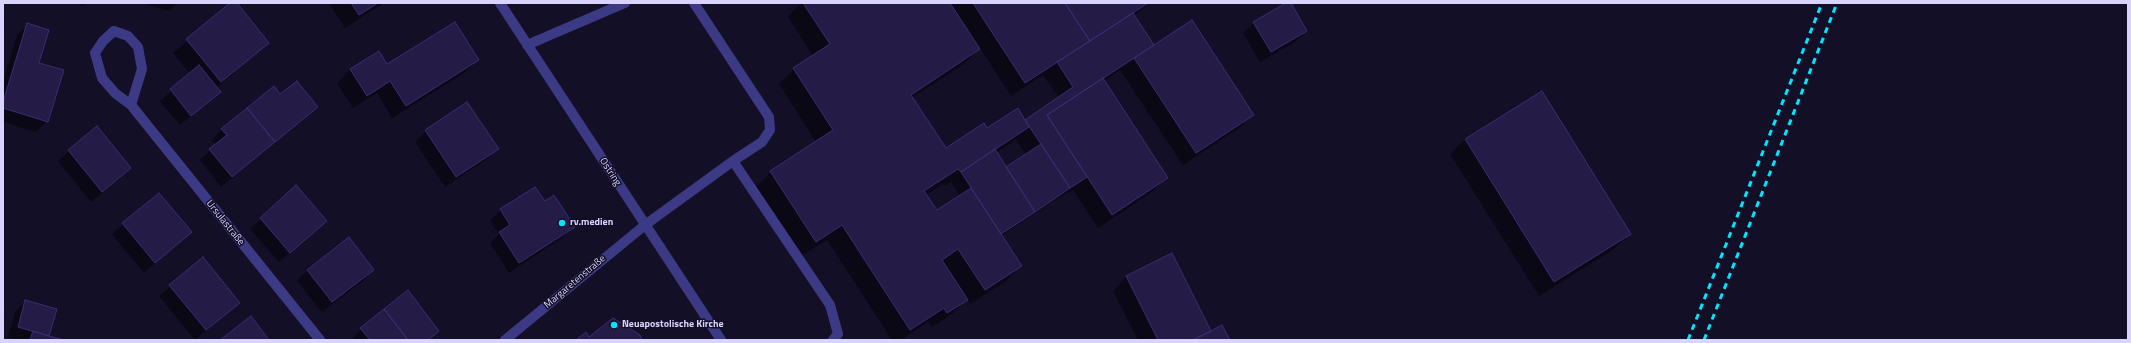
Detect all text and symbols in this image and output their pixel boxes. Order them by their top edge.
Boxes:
street label: Ostring [597,156,623,188]
street label: Ursulastraße [203,198,247,248]
place label: rv.medien [570,217,613,229]
marker: rv.medien [557,218,567,228]
street label: Margaretenstraße [542,253,608,311]
place label: Neuapostolische Kirche [622,319,724,331]
marker: Neuapostolische Kirche [609,320,619,330]

